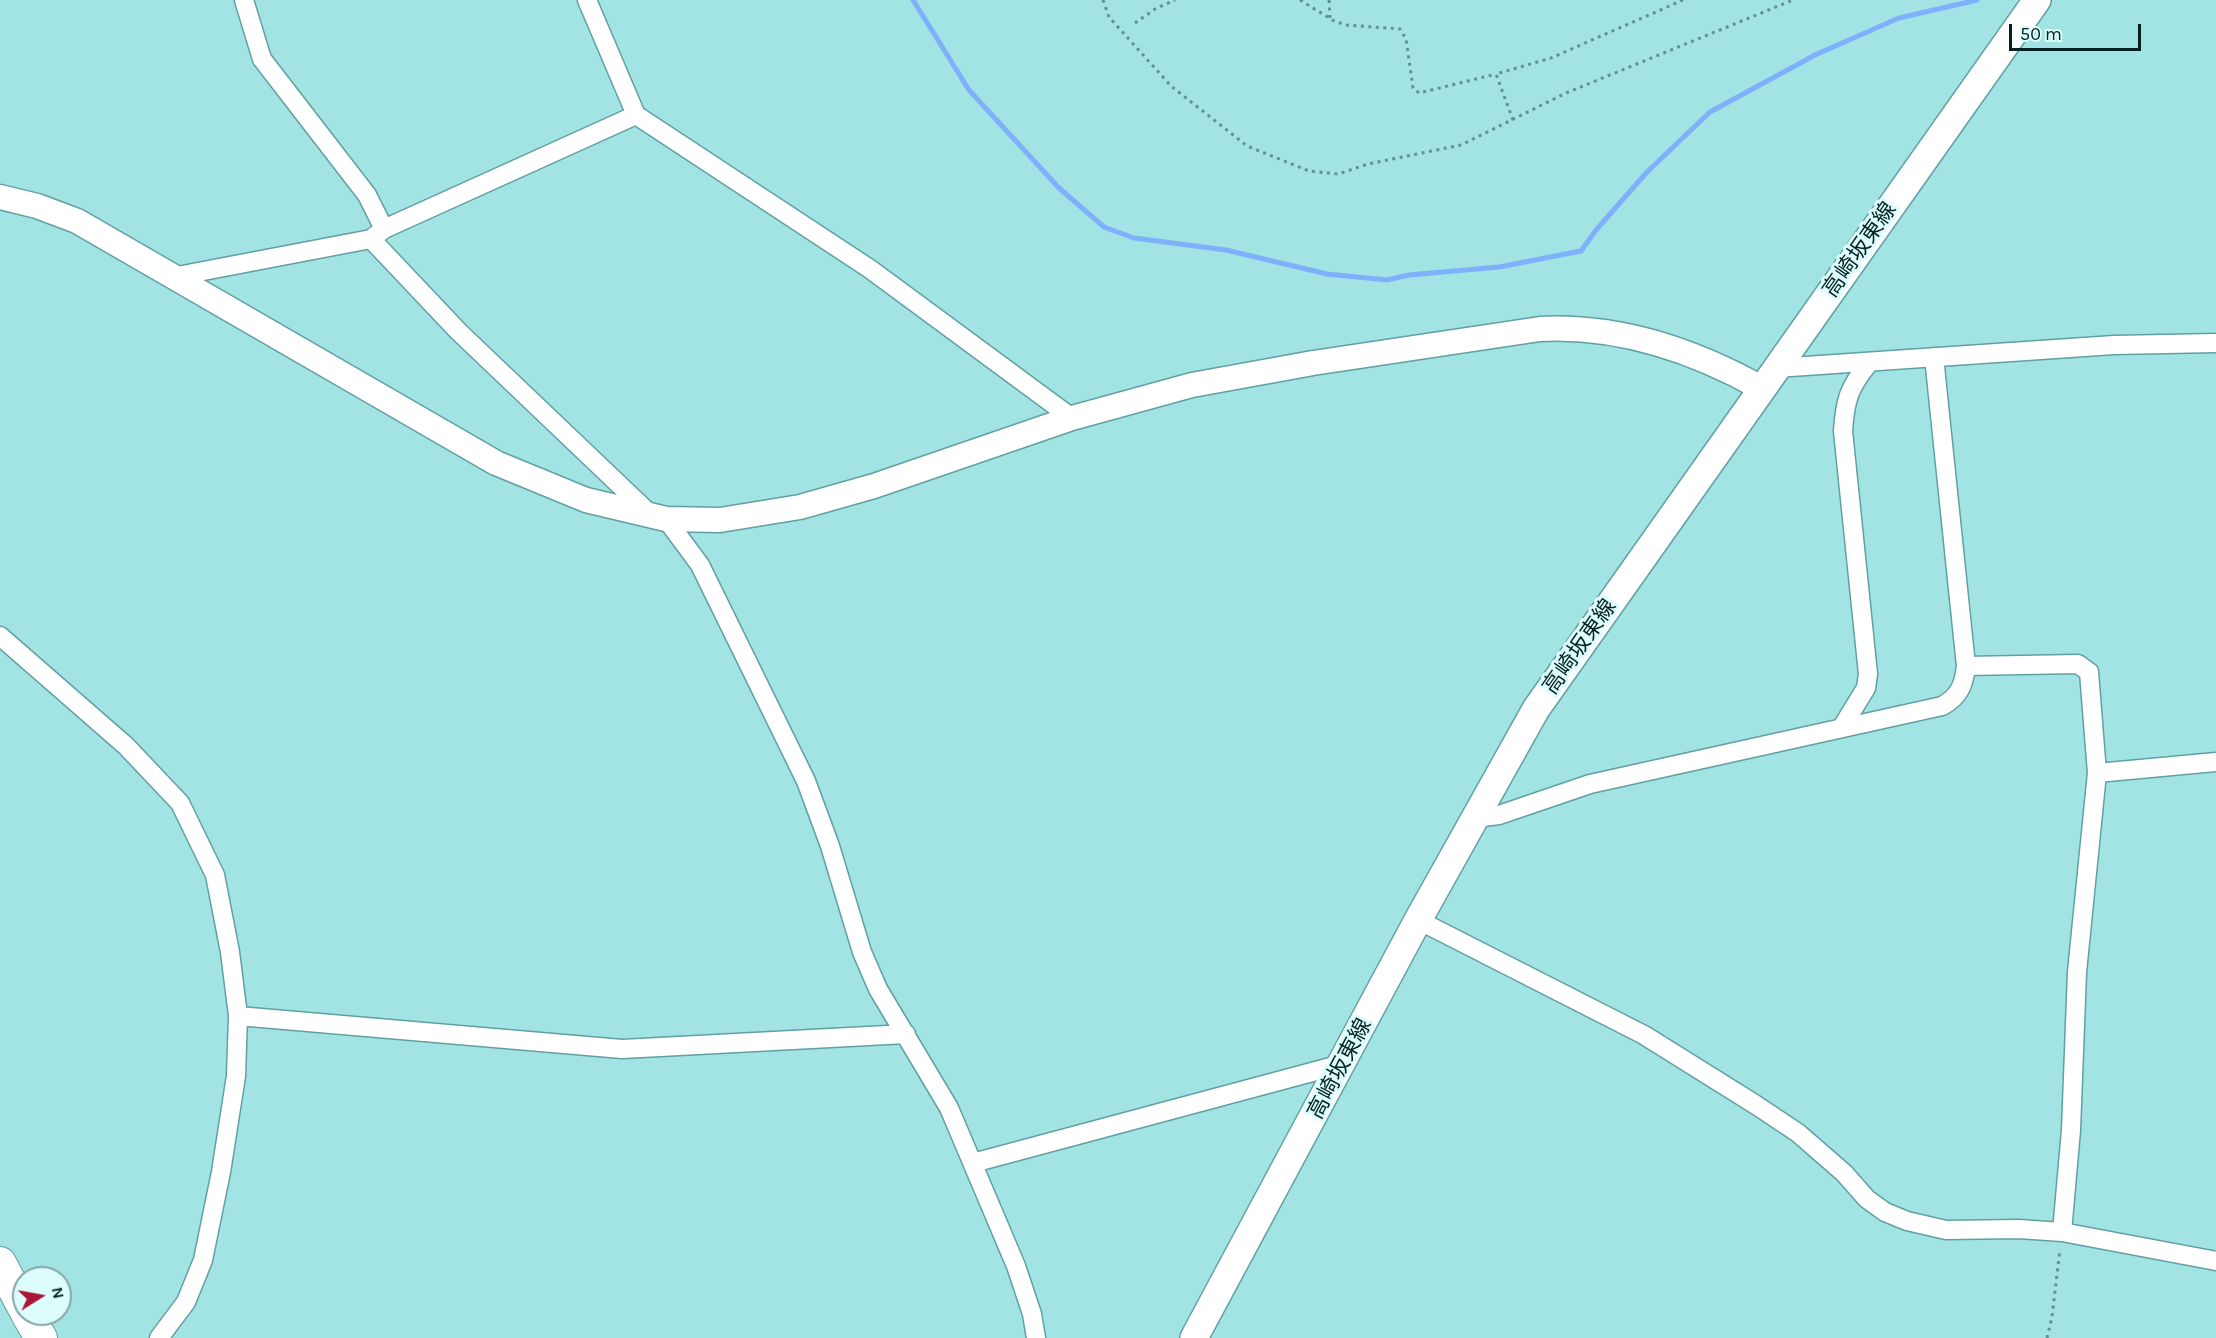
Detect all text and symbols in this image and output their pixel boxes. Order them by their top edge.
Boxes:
scale bar [2012,12,2144,50]
text: 50 m [2020,23,2062,45]
street label: 高崎坂東線 [1818,197,1902,303]
street label: 高崎坂東線 [1538,594,1622,700]
street label: 高崎坂東線 [1303,1014,1377,1124]
north arrow [12,1266,72,1326]
text: N [48,1285,69,1300]

